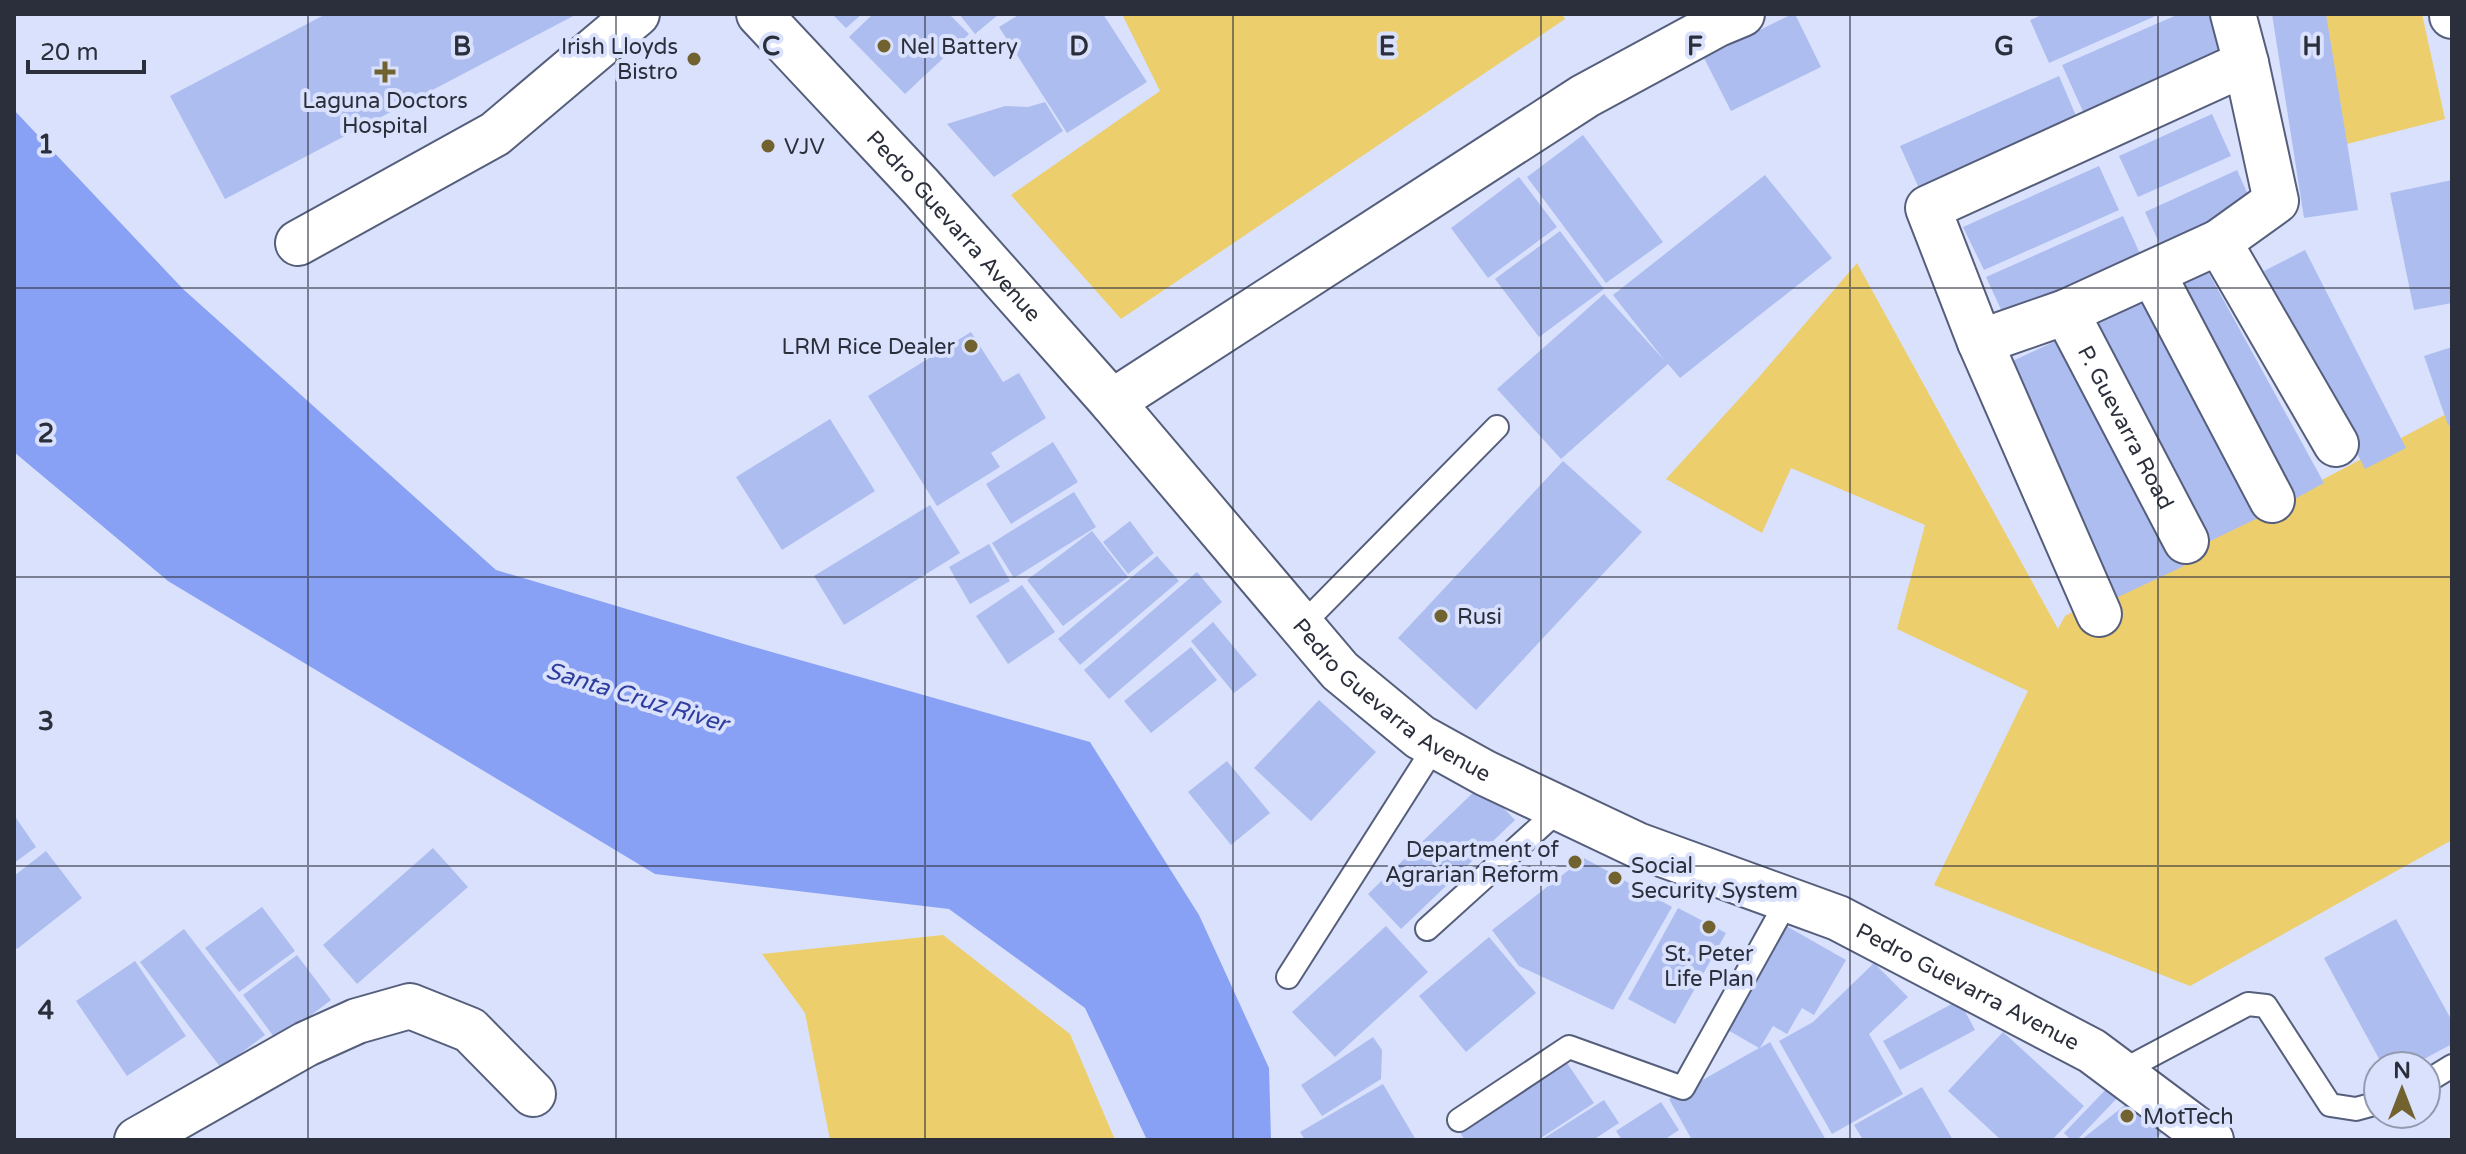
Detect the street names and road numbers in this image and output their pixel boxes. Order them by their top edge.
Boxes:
street label: Pedro Guevarra Avenue [861,125,1046,327]
street label: P. Guevarra Road [2072,341,2179,514]
street label: Pedro Guevarra Avenue [1287,613,1495,788]
street label: Pedro Guevarra Avenue [1852,918,2083,1056]

